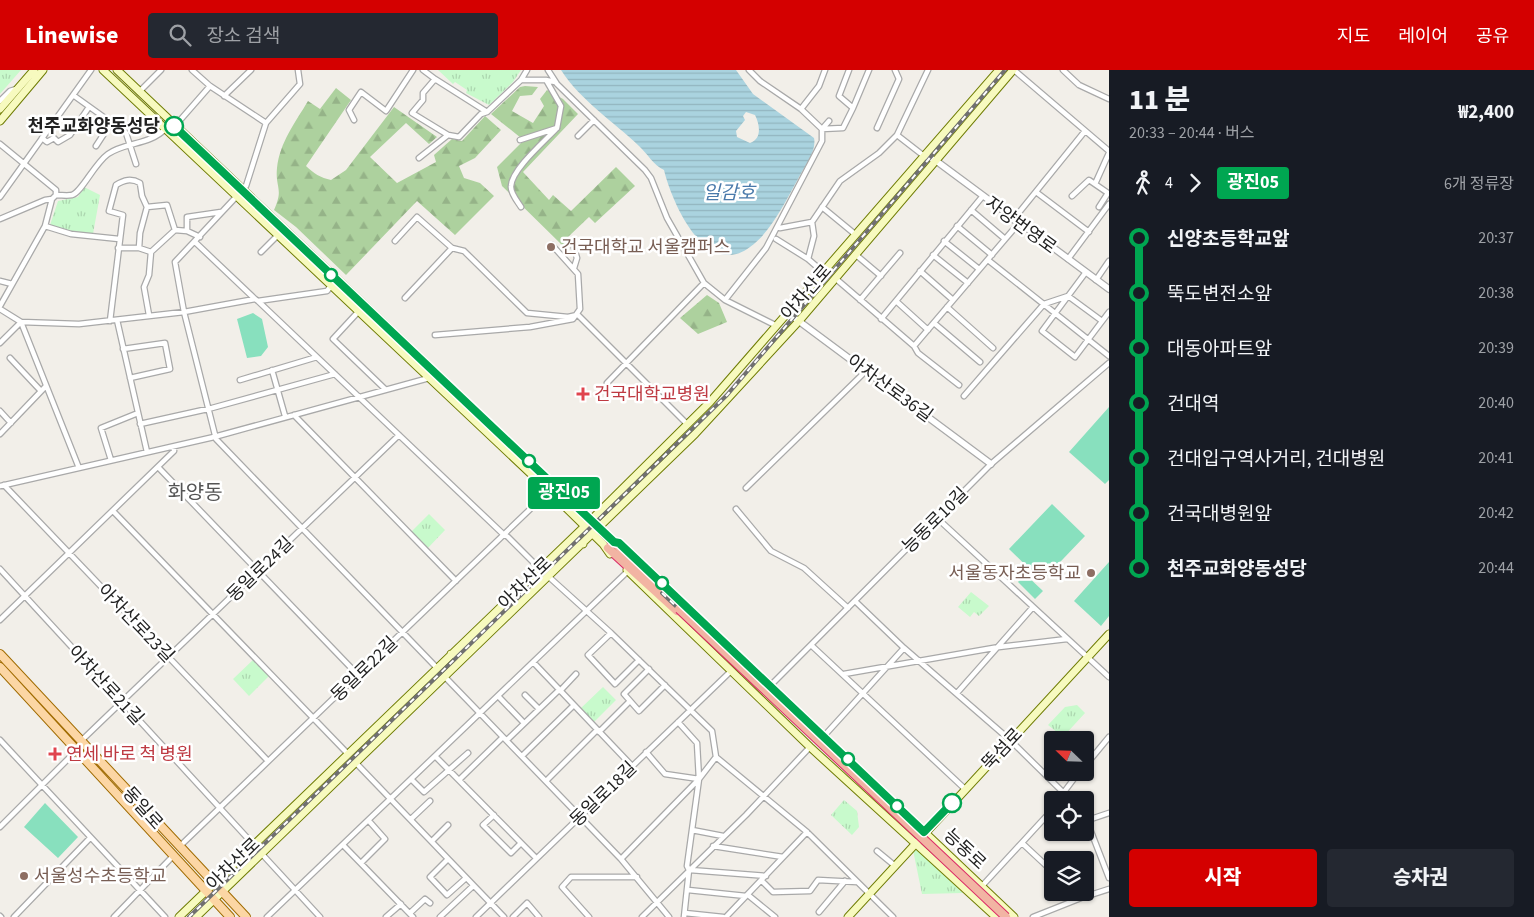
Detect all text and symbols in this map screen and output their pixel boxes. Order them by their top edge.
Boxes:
search box [148,13,498,58]
text: Linewise [25,18,118,53]
icon: search [166,21,194,49]
text: 장소 검색 [206,23,280,50]
text: 지도 [1337,24,1370,49]
text: 레이어 [1398,24,1448,49]
text: 공유 [1476,24,1509,49]
text: 11 분 [1129,80,1190,120]
text: ₩2,400 [1458,99,1514,126]
place label: 천주교화양동성당 [28,114,160,139]
marker: 천주교화양동성당 [164,116,184,136]
text: 20:33 – 20:44 · 버스 [1129,122,1255,144]
icon: walk [1129,169,1157,197]
icon: forward [1181,169,1209,197]
text: 광진05 [1227,170,1279,195]
text: 4 [1165,172,1173,194]
text: 6개 정류장 [1444,173,1514,195]
water label: 일감호 [703,180,757,207]
street label: 자양번영로 [980,191,1062,260]
text: 신양초등학교앞 [1167,226,1289,253]
text: 20:37 [1478,227,1514,249]
place label: 건국대학교 서울캠퍼스 [561,235,730,260]
marker: 건국대학교 서울캠퍼스 [545,241,557,253]
street label: 아차산로 [775,259,838,326]
unlabelled marker [324,268,338,282]
text: 뚝도변전소앞 [1167,281,1272,308]
text: 20:38 [1478,282,1514,304]
text: 대동아파트앞 [1167,336,1272,363]
text: 20:39 [1478,337,1514,359]
street label: 아차산로36길 [842,349,938,428]
place label: 건국대학교병원 [594,382,710,407]
marker: 건국대학교병원 [576,387,590,401]
text: 건대역 [1167,391,1219,418]
text: 20:40 [1478,392,1514,414]
text: 건대입구역사거리, 건대병원 [1167,446,1385,473]
text: 20:41 [1478,447,1514,469]
unlabelled marker [522,454,536,468]
line badge: 광진05 [529,477,599,509]
district label: 화양동 [167,479,223,507]
text: 광진05 [538,480,590,505]
street label: 능동로10길 [897,482,974,559]
text: 건국대병원앞 [1167,501,1272,528]
text: 20:42 [1478,502,1514,524]
street label: 동일로24길 [221,531,299,608]
street label: 아차산로 [493,551,558,615]
text: 천주교화양동성당 [1167,556,1307,583]
text: 20:44 [1478,557,1514,579]
place label: 서울동자초등학교 [949,561,1081,586]
marker: 서울동자초등학교 [1085,567,1097,579]
unlabelled marker [655,576,669,590]
street label: 아차산로23길 [92,578,180,668]
street label: 동일로22길 [325,631,403,708]
street label: 아차산로21길 [62,640,149,731]
street label: 뚝섬로 [976,723,1028,776]
north arrow [1044,731,1094,781]
map controls [1044,731,1094,901]
place label: 연세 바로 척 병원 [66,742,193,767]
marker: 연세 바로 척 병원 [48,747,62,761]
unlabelled marker [841,752,855,766]
street label: 동일로18길 [564,756,642,833]
street label: 동일로 [117,782,169,835]
button: locate [1044,791,1094,841]
unlabelled marker [942,793,962,813]
unlabelled marker [890,799,904,813]
street label: 능동로 [938,823,991,875]
street label: 아차산로 [201,832,266,896]
button: 시작 [1129,849,1317,907]
button: 승차권 [1327,849,1514,907]
button: layers [1044,851,1094,901]
place label: 서울성수초등학교 [34,864,166,889]
marker: 서울성수초등학교 [18,870,30,882]

